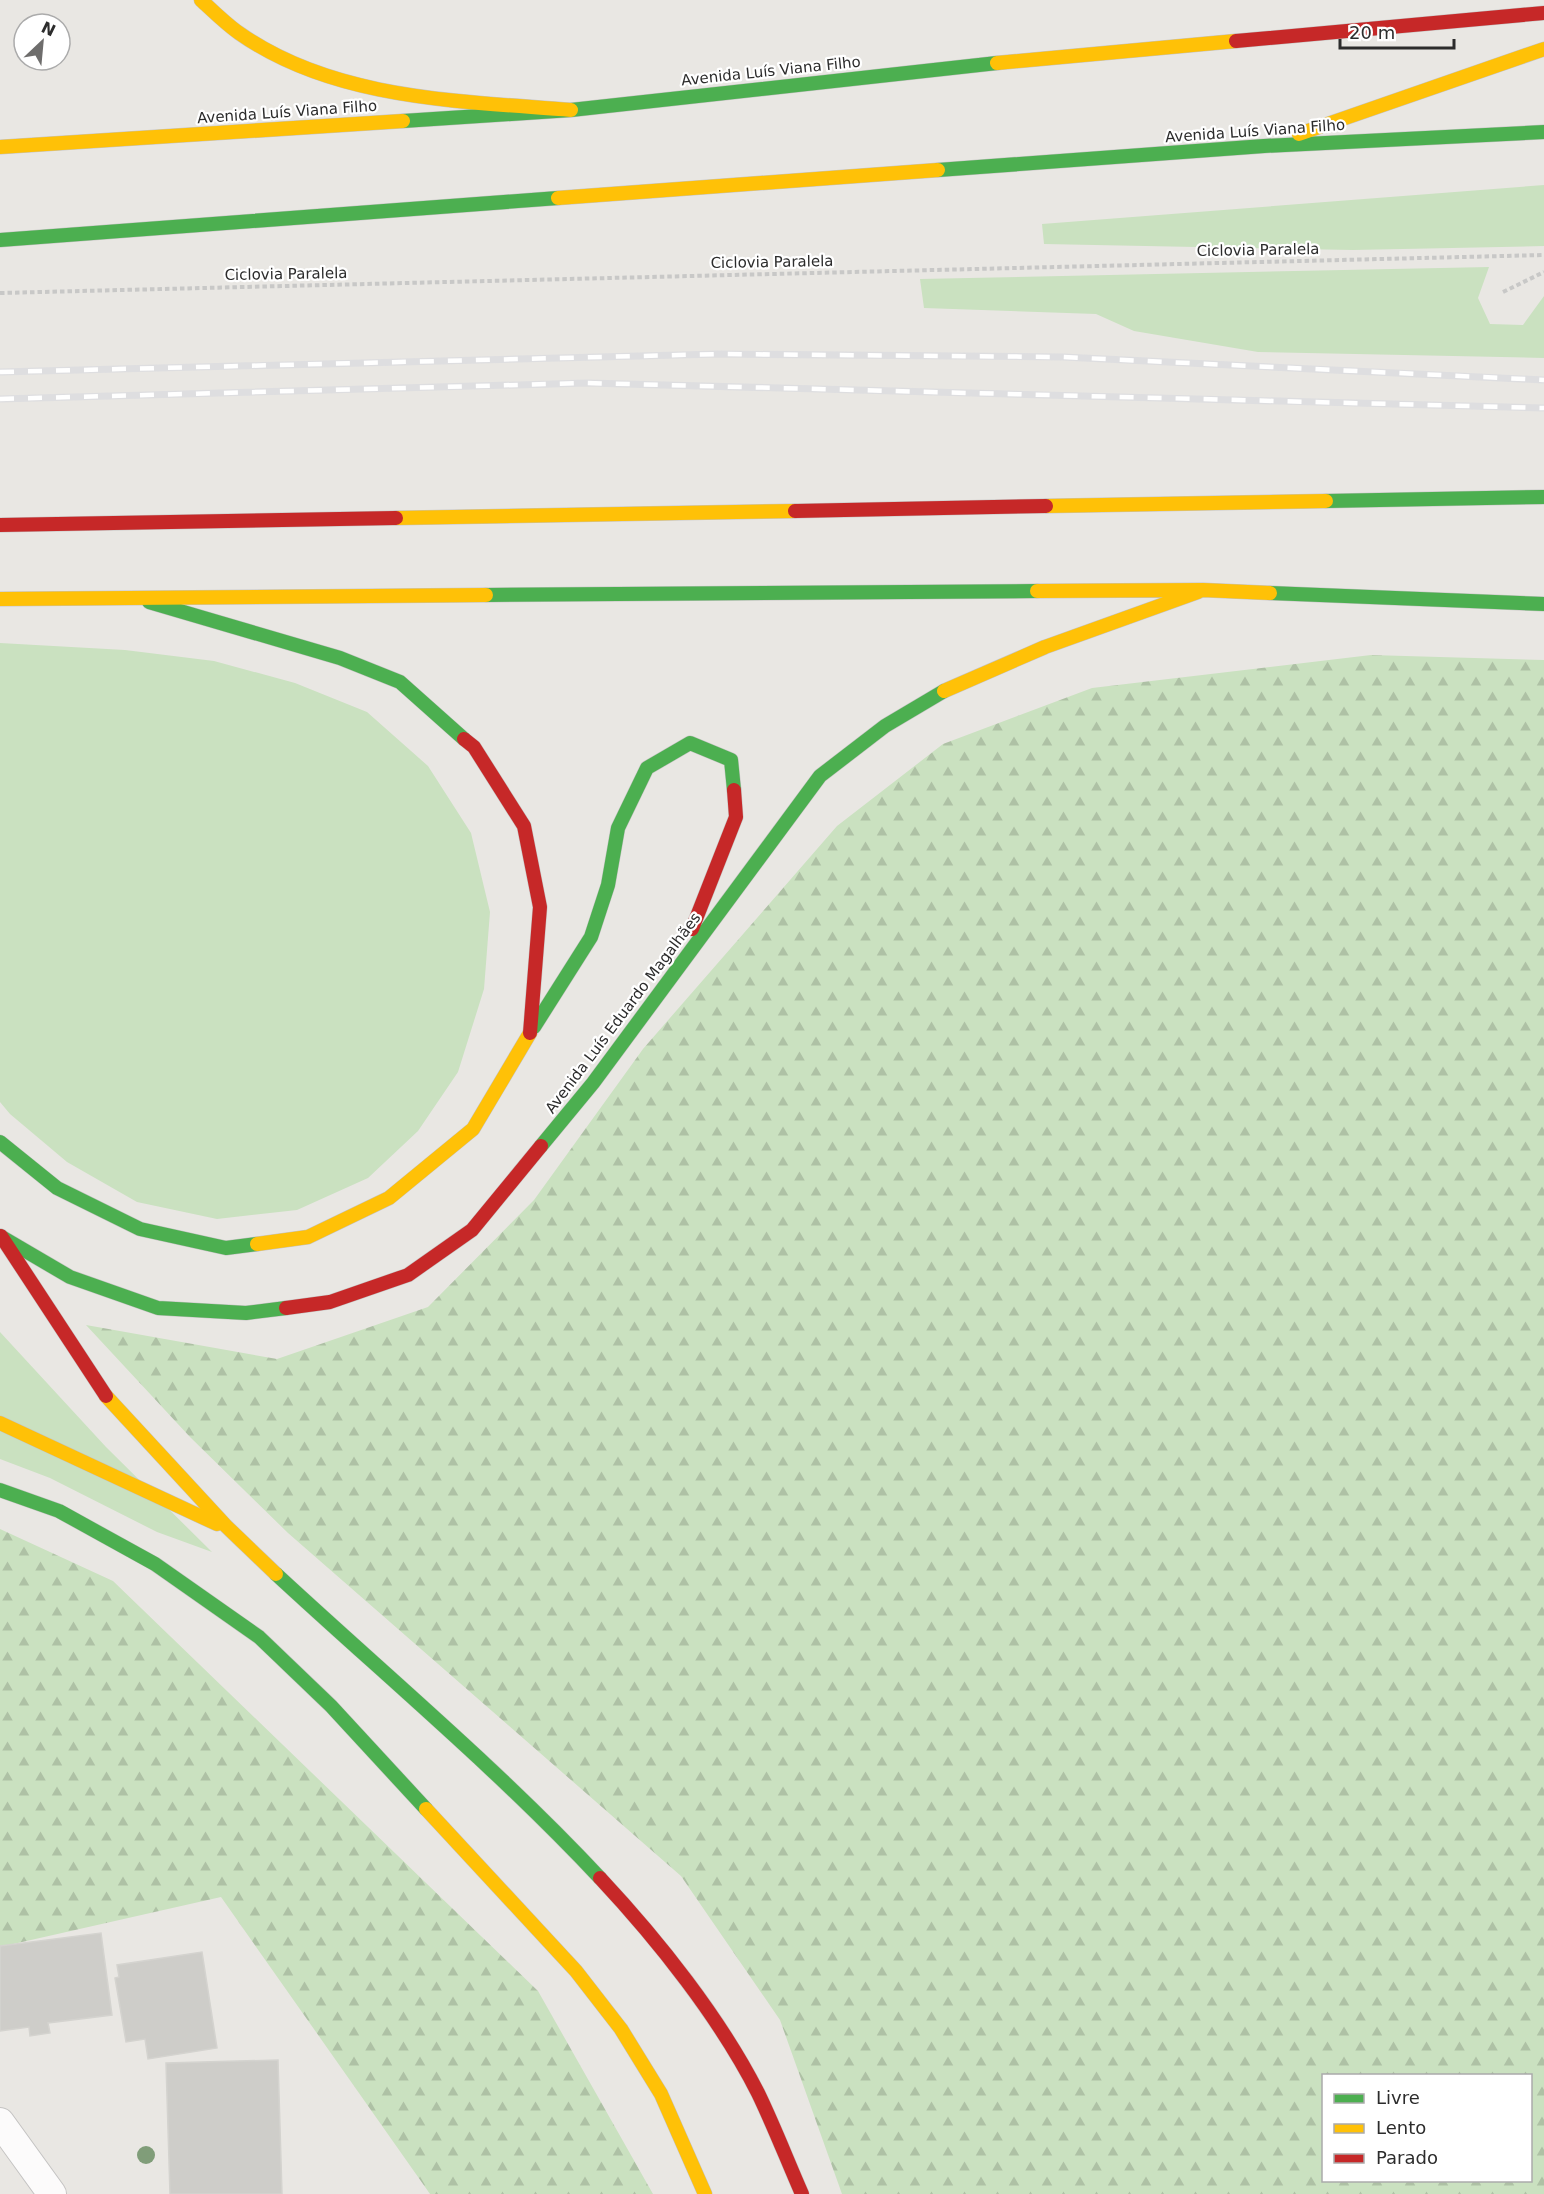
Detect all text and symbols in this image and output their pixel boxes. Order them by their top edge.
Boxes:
north arrow [12,12,72,72]
scale bar [1340,12,1454,50]
text: N [38,17,59,40]
text: 20 m [1349,22,1395,43]
street label: Avenida Luís Viana Filho [680,53,862,89]
street label: Avenida Luís Viana Filho [196,97,378,127]
street label: Avenida Luís Viana Filho [1164,116,1346,146]
street label: Ciclovia Paralela [1196,240,1320,260]
street label: Ciclovia Paralela [710,252,834,272]
street label: Ciclovia Paralela [224,264,348,284]
street label: Avenida Luís Eduardo Magalhães [542,909,705,1117]
legend [1322,2074,1532,2182]
text: Livre [1376,2087,1420,2108]
text: Lento [1376,2117,1426,2138]
text: Parado [1376,2147,1438,2168]

